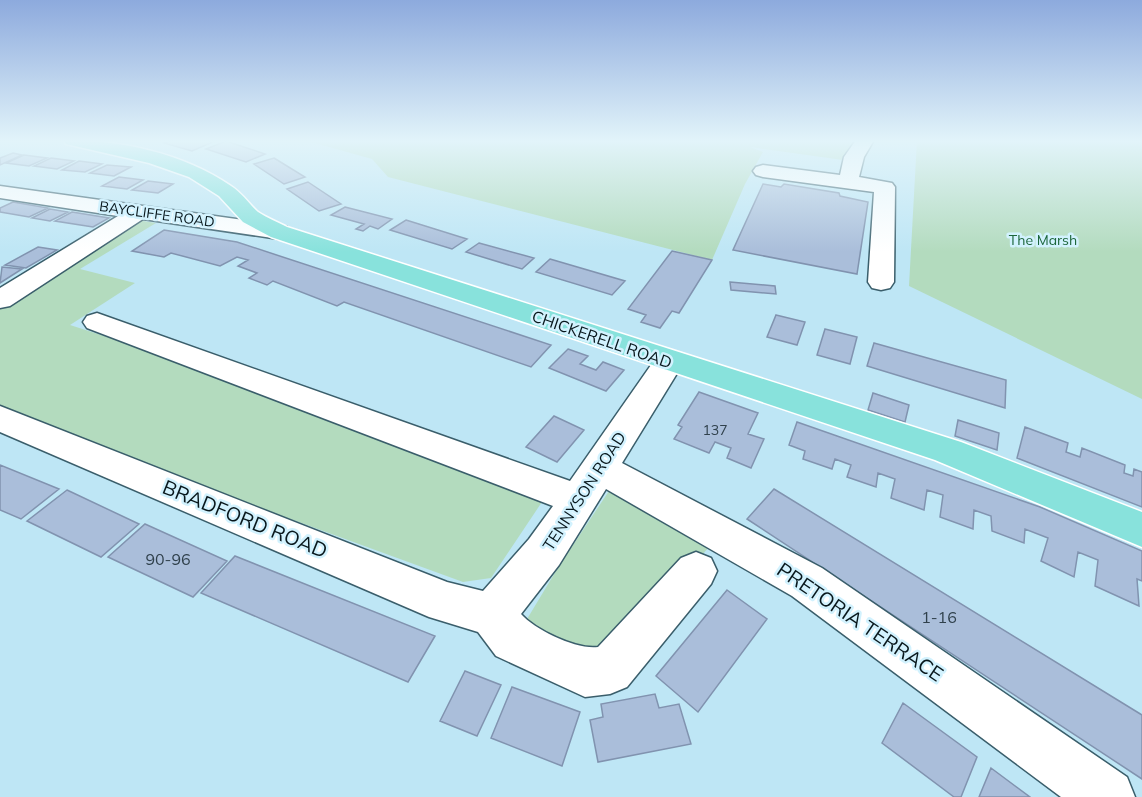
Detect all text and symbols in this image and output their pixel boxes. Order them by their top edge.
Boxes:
street label: BAYCLIFFE ROAD [98,197,216,231]
park label: The Marsh [1009,231,1077,249]
street label: CHICKERELL ROAD [529,306,675,372]
house number: 137 [702,421,728,439]
street label: TENNYSON ROAD [538,428,630,554]
street label: BRADFORD ROAD [159,474,331,563]
house number: 90-96 [145,549,191,569]
street label: PRETORIA TERRACE [772,557,948,687]
house number: 1-16 [921,607,957,627]

